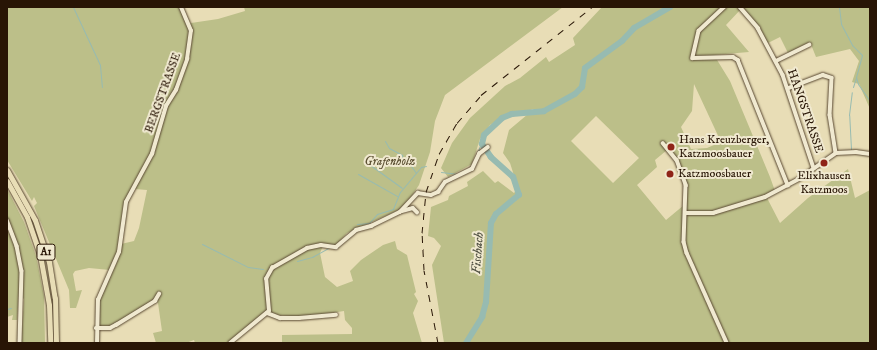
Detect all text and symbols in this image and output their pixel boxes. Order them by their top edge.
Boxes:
street label: BERGSTRASSE [142,51,184,135]
street label: HANGSTRASSE [784,67,826,155]
place label: Hans Kreuzberger, Katzmoosbauer [679,133,769,161]
marker: Hans Kreuzberger, Katzmoosbauer [666,142,676,152]
park label: Grafenholz [365,155,415,169]
marker: Elixhausen Katzmoos [819,158,829,168]
place label: Katzmoosbauer [678,167,751,181]
marker: Katzmoosbauer [665,169,675,179]
place label: Elixhausen Katzmoos [797,169,851,197]
water label: Fischach [469,231,487,275]
road number: A1 [36,243,56,261]

